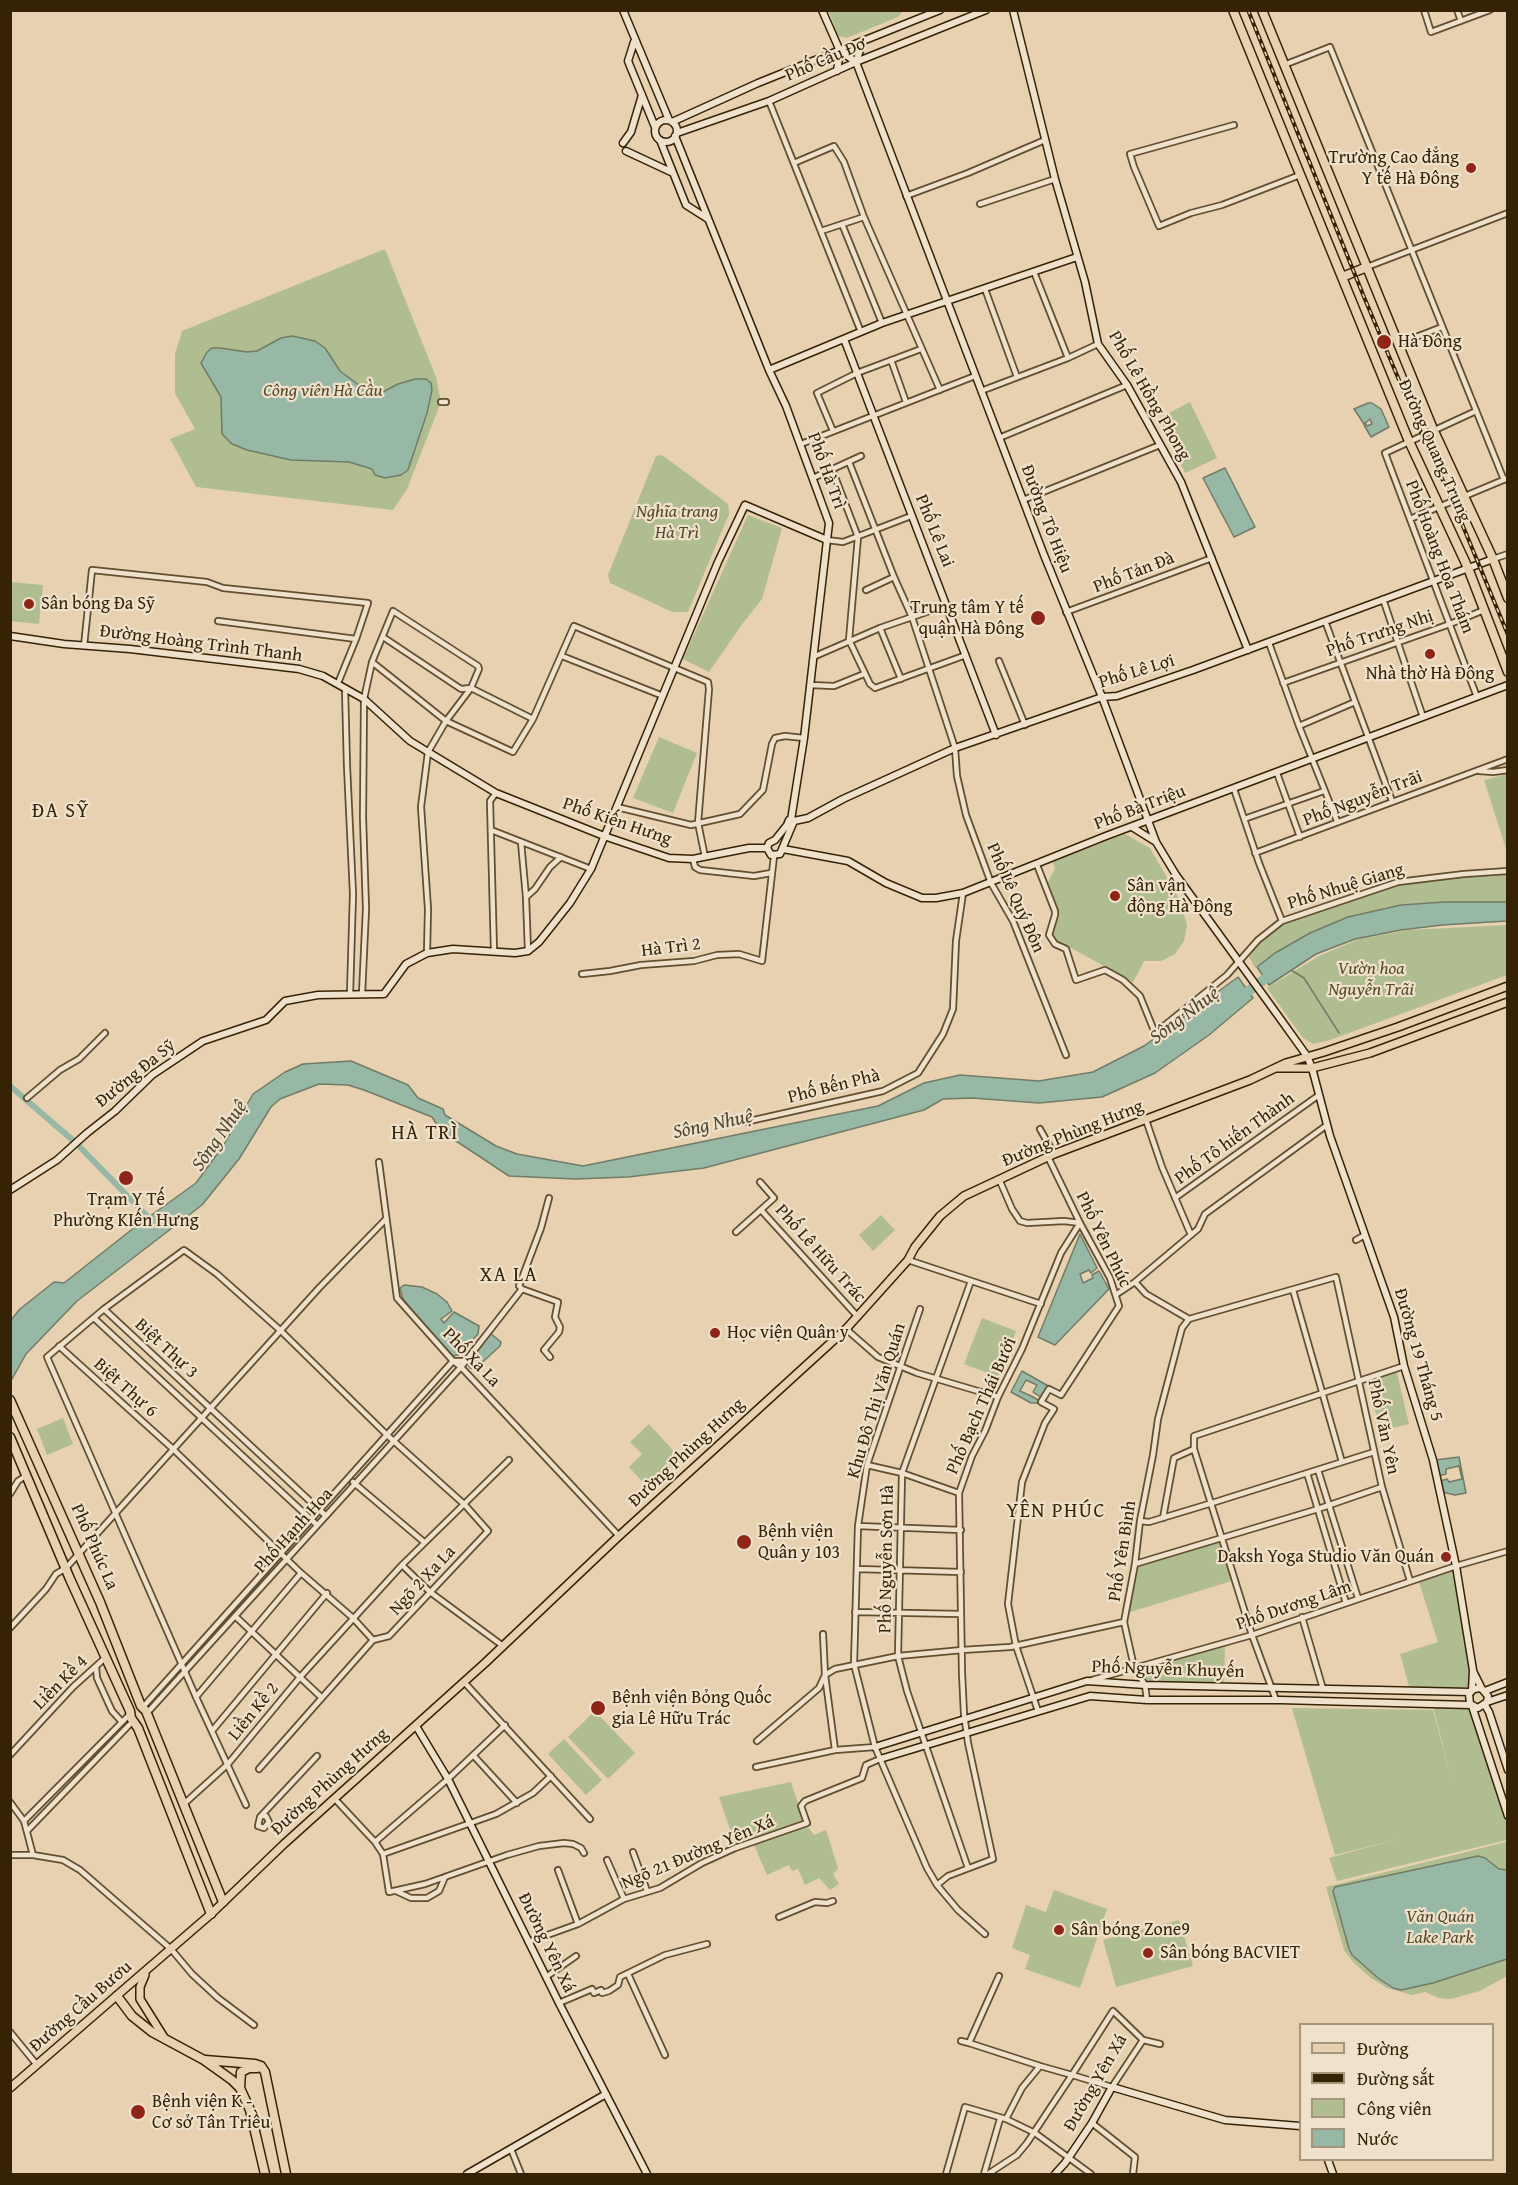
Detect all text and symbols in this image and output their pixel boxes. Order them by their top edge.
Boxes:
street label: Phố Cầu Đơ [782,33,870,87]
place label: Trường Cao đẳng Y tế Hà Đông [1328,147,1459,190]
marker: Trường Cao đẳng Y tế Hà Đông [1464,161,1478,175]
street label: Phố Lê Hồng Phong [1103,327,1195,465]
place label: Hà Đông [1398,331,1462,353]
marker: Hà Đông [1375,333,1393,351]
street label: Đường Quang Trung [1393,376,1475,526]
park label: Công viên Hà Cầu [263,380,383,402]
street label: Phố Hà Trì [802,430,850,512]
street label: Đường Tô Hiệu [1016,462,1076,576]
street label: Phố Hoàng Hoa Thám [1400,477,1478,637]
street label: Phố Lê Lai [910,492,958,570]
park label: Nghĩa trang Hà Trì [636,501,718,544]
street label: Phố Tản Đà [1090,548,1178,598]
place label: Sân bóng Đa Sỹ [41,593,155,615]
marker: Sân bóng Đa Sỹ [22,597,36,611]
place label: Trung tâm Y tế quận Hà Đông [911,597,1024,640]
street label: Phố Trưng Nhị [1324,606,1436,662]
marker: Trung tâm Y tế quận Hà Đông [1029,609,1047,627]
street label: Đường Hoàng Trình Thanh [99,621,303,667]
marker: Nhà thờ Hà Đông [1423,647,1437,661]
street label: Phố Lê Lợi [1097,650,1177,694]
place label: Nhà thờ Hà Đông [1366,663,1494,685]
street label: Phố Nguyễn Trãi [1300,766,1426,832]
street label: Phố Bà Triệu [1091,781,1189,835]
street label: Phố Kiến Hưng [560,793,674,851]
district label: ĐA SỸ [32,800,90,824]
street label: Phố Lê Quý Đôn [981,840,1049,956]
street label: Phố Nhuệ Giang [1285,859,1407,915]
place label: Sân vận động Hà Đông [1127,875,1232,918]
marker: Sân vận động Hà Đông [1108,889,1122,903]
street label: Hà Trì 2 [640,934,702,962]
park label: Vườn hoa Nguyễn Trãi [1328,958,1414,1000]
water label: Sông Nhuệ [1145,982,1225,1050]
street label: Đường Đa Sỹ [92,1035,180,1113]
street label: Phố Bến Phà [786,1065,882,1109]
street label: Phố Tô hiến Thành [1171,1088,1299,1190]
water label: Sông Nhuệ [187,1096,253,1176]
street label: Đường Phùng Hưng [999,1096,1147,1172]
water label: Sông Nhuệ [671,1105,755,1145]
district label: HÀ TRÌ [391,1122,459,1146]
marker: Trạm Y Tế Phường KIến Hưng [117,1169,135,1187]
place label: Trạm Y Tế Phường KIến Hưng [53,1189,199,1232]
street label: Phố Yên Phúc [1071,1189,1135,1291]
street label: Phố Lê Hữu Trác [770,1200,870,1308]
district label: XA LA [480,1264,538,1288]
street label: Đường 19 Tháng 5 [1389,1286,1447,1424]
street label: Biệt Thự 3 [130,1314,202,1384]
street label: Khu Đô Thị Văn Quán [843,1321,911,1481]
place label: Học viện Quân y [727,1322,849,1344]
street label: Phố Xa La [438,1324,504,1392]
marker: Học viện Quân y [708,1326,722,1340]
street label: Phố Bạch Thái Bưởi [942,1334,1022,1478]
street label: Biệt Thự 6 [89,1354,161,1422]
street label: Phố Văn Yên [1362,1377,1404,1477]
street label: Đường Phùng Hưng [625,1394,749,1512]
street label: Phố Hạnh Hoa [250,1484,338,1578]
street label: Phố Nguyễn Sơn Hà [875,1485,899,1633]
street label: Phố Yên Bình [1104,1499,1142,1603]
district label: YÊN PHÚC [1006,1500,1106,1524]
street label: Phố Phúc La [65,1501,123,1593]
place label: Bệnh viện Quân y 103 [758,1521,840,1564]
marker: Bệnh viện Quân y 103 [735,1533,753,1551]
street label: Ngõ 2 Xa La [385,1542,461,1620]
place label: Daksh Yoga Studio Văn Quán [1217,1546,1434,1568]
marker: Daksh Yoga Studio Văn Quán [1439,1550,1453,1564]
street label: Phố Dương Lâm [1234,1576,1354,1636]
street label: Liền Kề 4 [29,1651,93,1715]
street label: Phố Nguyễn Khuyến [1091,1657,1245,1683]
street label: Liền Kề 2 [224,1679,284,1745]
place label: Bệnh viện Bỏng Quốc gia Lê Hữu Trác [612,1687,772,1730]
marker: Bệnh viện Bỏng Quốc gia Lê Hữu Trác [589,1699,607,1717]
street label: Đường Phùng Hưng [267,1724,393,1840]
street label: Ngõ 21 Đường Yên Xá [619,1811,777,1895]
street label: Đường Yên Xá [513,1890,579,1996]
park label: Văn Quán Lake Park [1406,1906,1474,1948]
place label: Sân bóng Zone9 [1071,1919,1190,1941]
marker: Sân bóng Zone9 [1052,1923,1066,1937]
place label: Sân bóng BACVIET [1160,1942,1300,1964]
marker: Sân bóng BACVIET [1141,1946,1155,1960]
street label: Đường Cầu Bươu [25,1957,137,2057]
legend [1299,2023,1494,2161]
street label: Đường Yên Xá [1060,2031,1132,2135]
text: Đường [1357,2035,1408,2062]
text: Đường sắt [1357,2065,1434,2092]
place label: Bệnh viện K - Cơ sở Tân Triều [152,2091,270,2134]
text: Công viên [1357,2095,1432,2122]
marker: Bệnh viện K - Cơ sở Tân Triều [129,2103,147,2121]
text: Nước [1357,2125,1398,2152]

